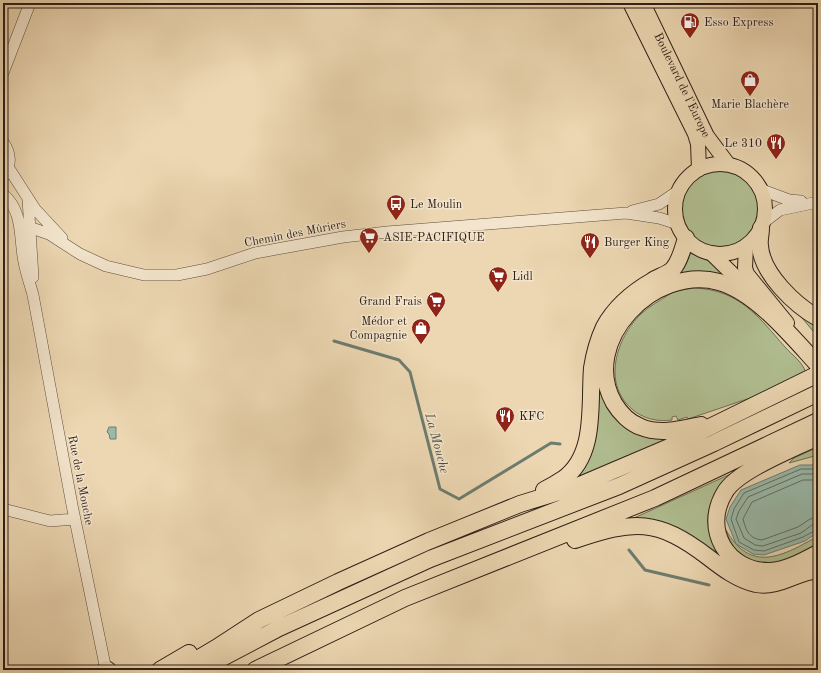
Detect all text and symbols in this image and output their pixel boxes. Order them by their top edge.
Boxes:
fuel station icon: Esso Express [679,11,701,39]
place label: Esso Express [704,17,774,29]
street label: Boulevard de l'Europe [651,31,712,140]
shop icon: Marie Blachère [739,69,761,97]
place label: Marie Blachère [711,99,790,111]
restaurant icon: Le 310 [765,132,787,160]
place label: Le 310 [724,138,762,150]
bus stop icon: Le Moulin [385,193,407,221]
place label: Le Moulin [410,199,463,211]
street label: Chemin des Mûriers [243,218,347,250]
supermarket icon: ASIE-PACIFIQUE [358,226,380,254]
restaurant icon: Burger King [579,231,601,259]
place label: ASIE-PACIFIQUE [383,232,485,244]
place label: Burger King [604,237,670,249]
supermarket icon: Lidl [487,265,509,293]
place label: Lidl [512,271,533,283]
supermarket icon: Grand Frais [425,290,447,318]
place label: Grand Frais [359,296,422,308]
place label: Médor et Compagnie [350,316,407,342]
shop icon: Médor et Compagnie [410,317,432,345]
restaurant icon: KFC [494,405,516,433]
water label: La Mouche [422,411,451,475]
place label: KFC [519,411,544,423]
street label: Rue de la Mouche [65,434,95,527]

